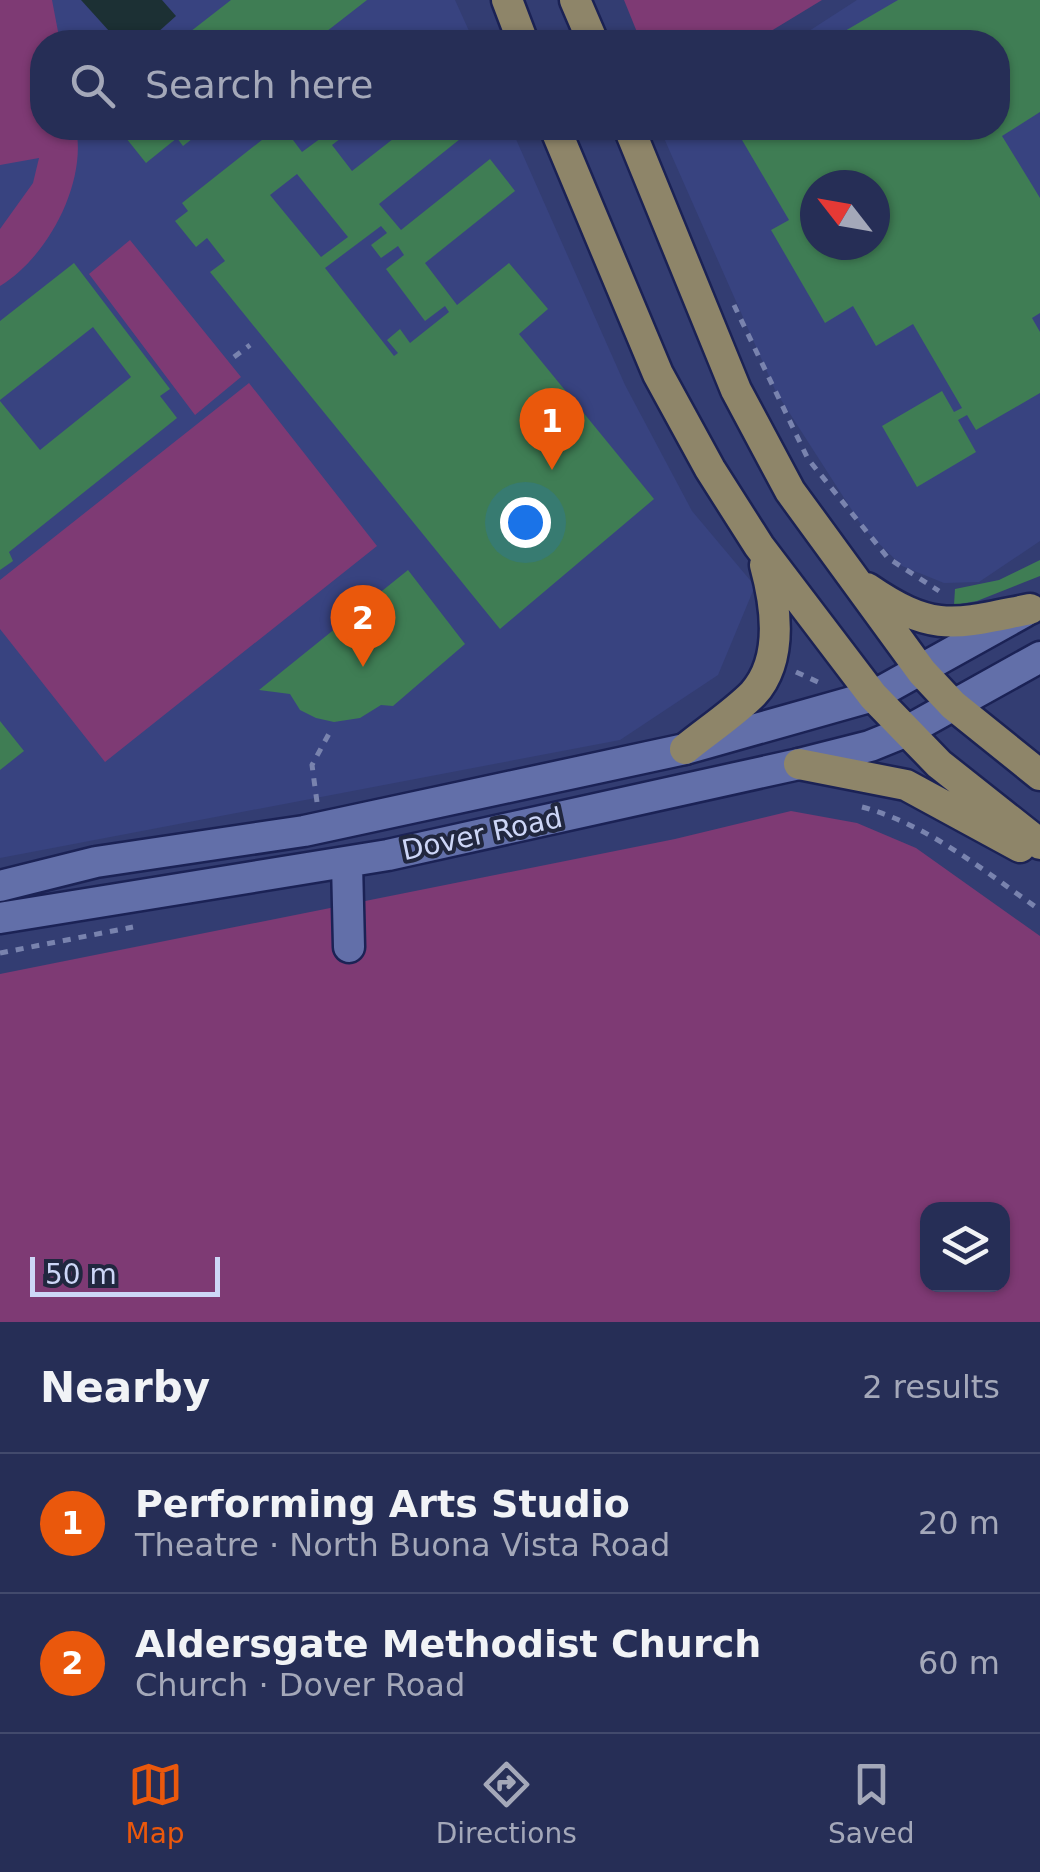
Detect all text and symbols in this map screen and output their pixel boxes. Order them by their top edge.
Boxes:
search box [30,30,1010,140]
icon: search [65,58,120,113]
text: Search here [145,63,373,107]
north arrow [800,170,890,260]
pin: 1 [520,388,584,470]
your location [500,497,551,548]
pin: 2 [330,584,396,667]
street label: Dover Road [399,801,565,867]
map controls [920,1202,1010,1292]
button: layers [920,1202,1010,1292]
scale bar [30,1252,220,1296]
text: 50 m [45,1258,117,1291]
text: Nearby [40,1363,210,1412]
text: 2 results [862,1368,1000,1406]
text: Performing Arts Studio [135,1482,630,1526]
text: 1 [61,1504,84,1542]
text: 20 m [918,1504,1000,1542]
text: Theatre · North Buona Vista Road [135,1526,670,1564]
text: Aldersgate Methodist Church [135,1622,761,1666]
text: 2 [61,1644,84,1682]
text: 60 m [918,1644,1000,1682]
text: Church · Dover Road [135,1666,465,1704]
tab: Map [126,1757,185,1850]
tab: Directions [436,1757,577,1850]
tab: Saved [828,1757,914,1850]

